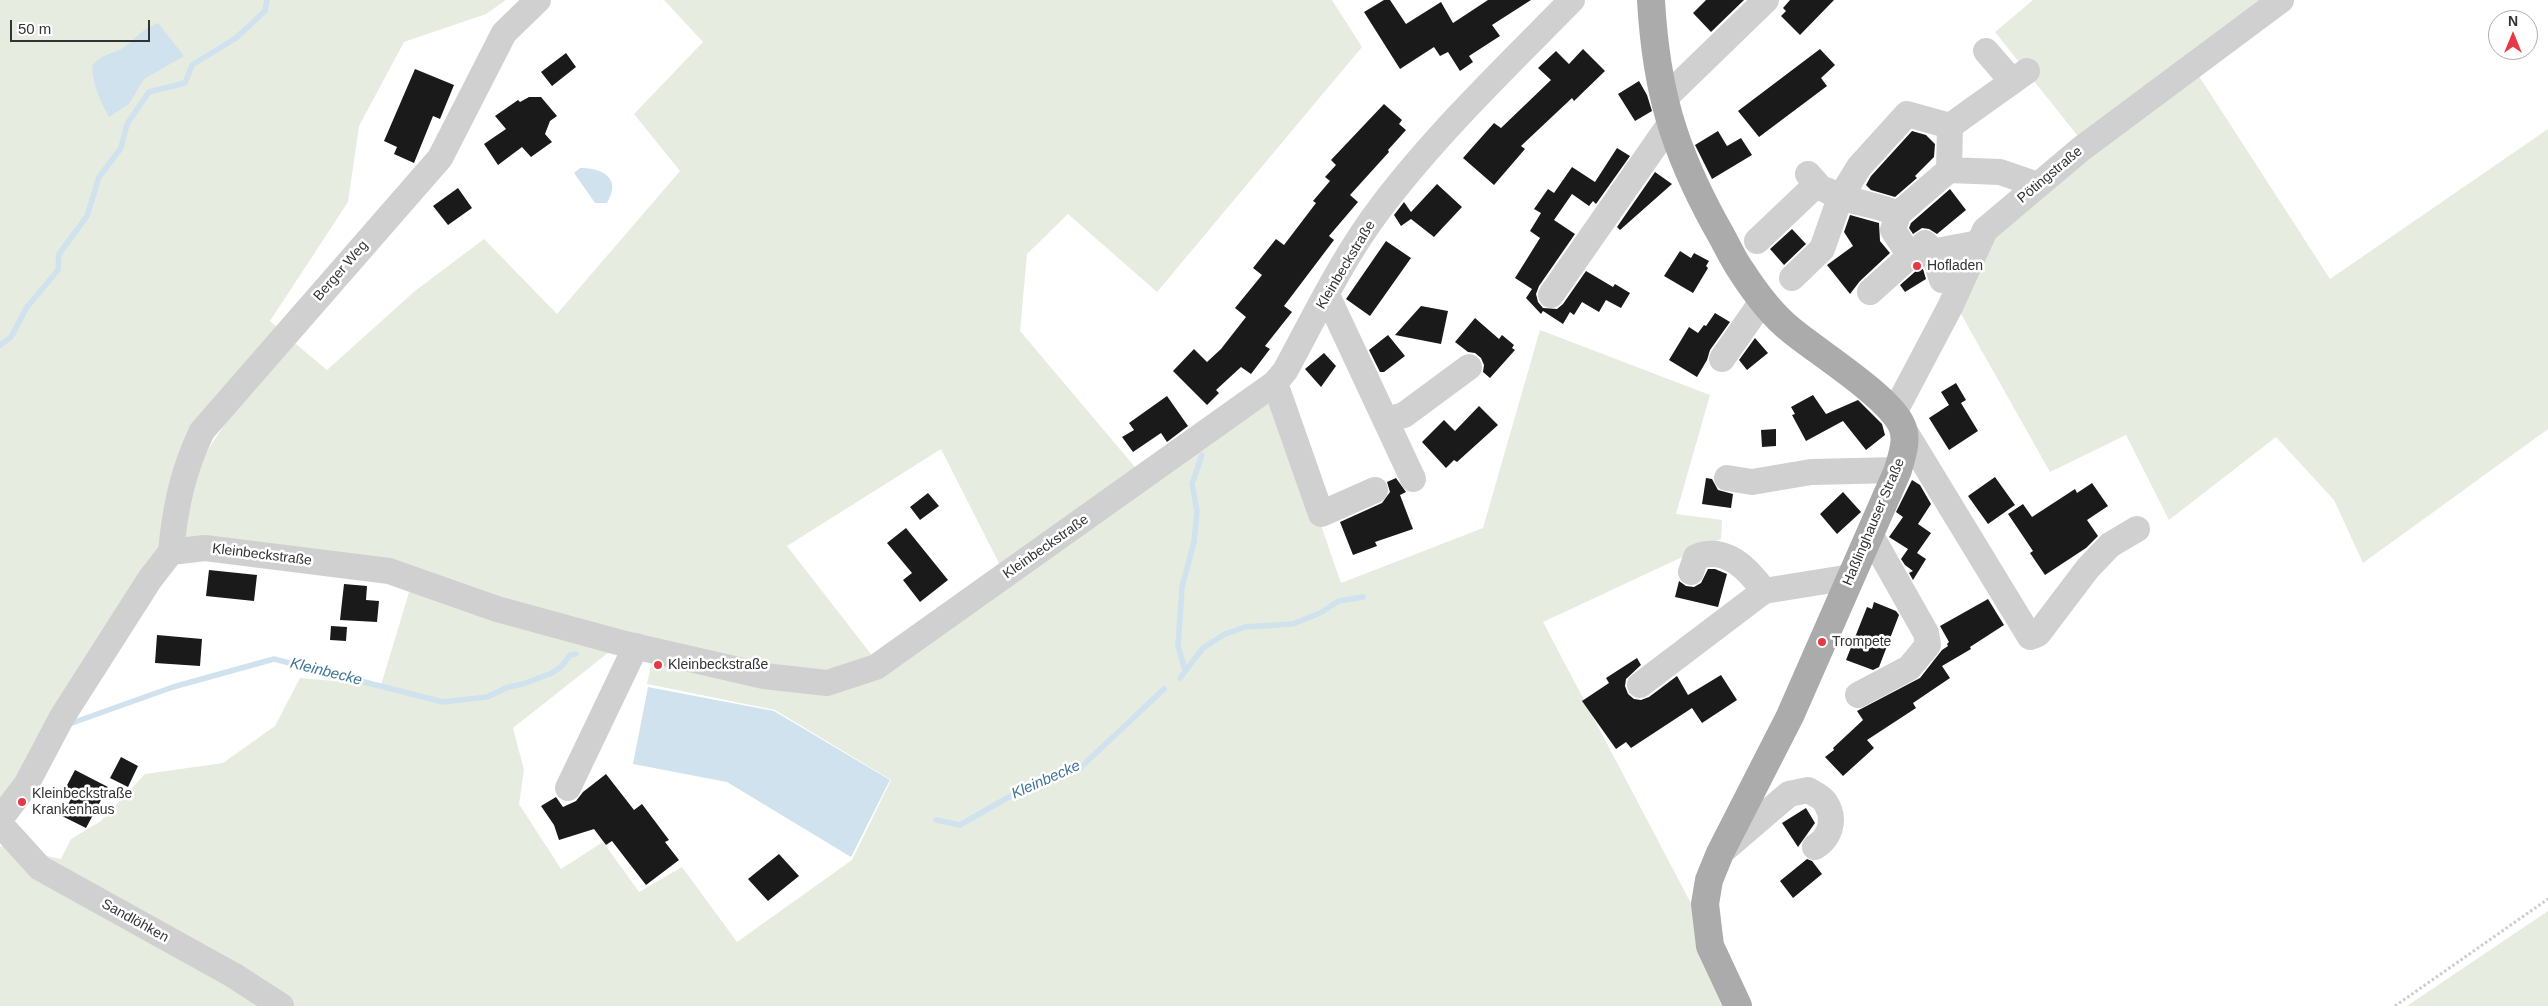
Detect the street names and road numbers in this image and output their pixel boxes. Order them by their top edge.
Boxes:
street label: Pötingstraße [2014,143,2086,207]
street label: Kleinbeckstraße [1313,218,1379,312]
street label: Berger Weg [310,237,372,305]
street label: Haßlinghauser Straße [1840,456,1908,588]
street label: Kleinbeckstraße [1000,511,1092,583]
street label: Kleinbeckstraße [211,541,313,569]
street label: Sandlöhken [99,896,171,946]

